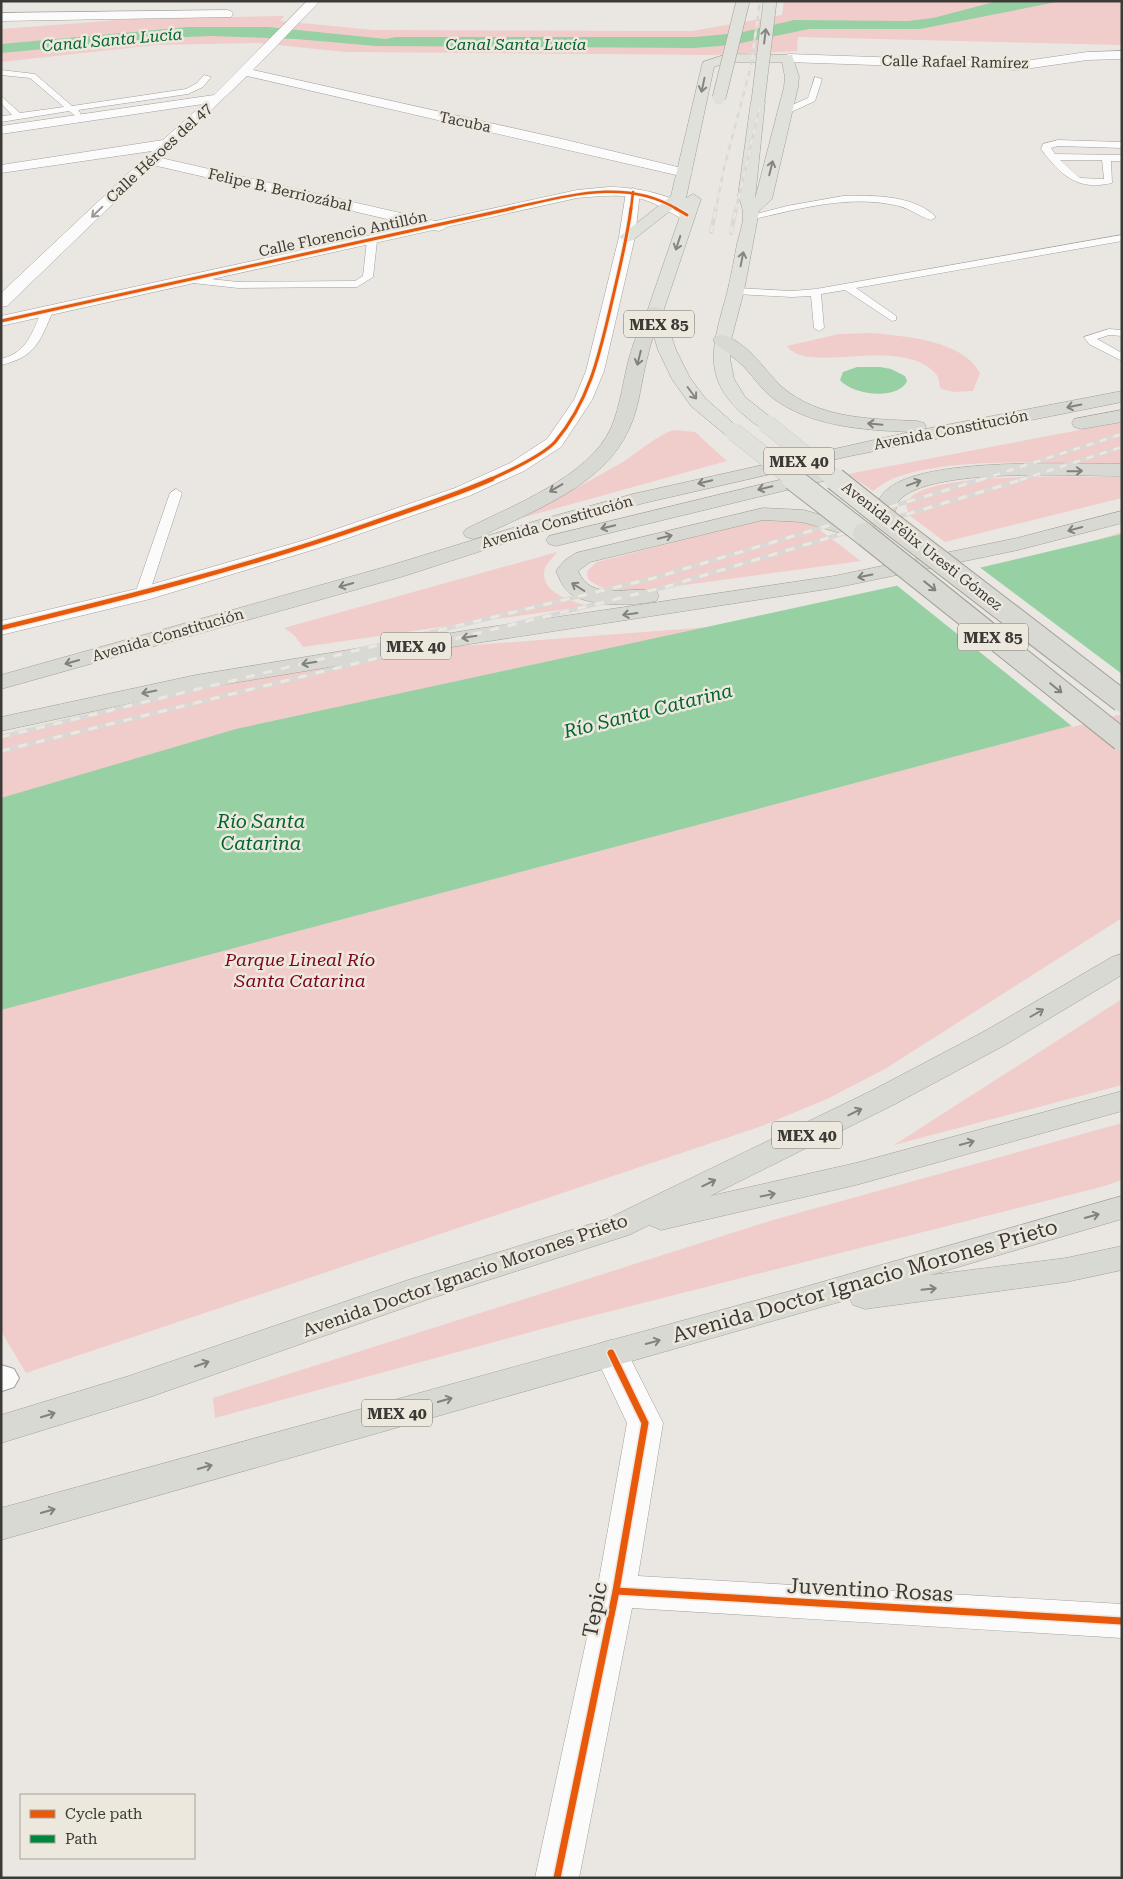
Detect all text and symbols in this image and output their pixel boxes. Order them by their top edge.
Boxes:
water label: Canal Santa Lucía [41,24,183,56]
one-way arrow [760,28,770,44]
water label: Canal Santa Lucía [446,35,587,54]
street label: Calle Rafael Ramírez [881,52,1029,72]
one-way arrow [698,77,707,93]
street label: Calle Héroes del 47 [102,99,216,207]
street label: Tacuba [437,108,493,136]
one-way arrow [767,160,776,176]
street label: Felipe B. Berriozábal [206,165,354,215]
one-way arrow [90,206,103,218]
street label: Calle Florencio Antillón [257,207,429,261]
one-way arrow [673,234,682,250]
one-way arrow [738,251,748,267]
road number: MEX 85 [624,310,694,338]
one-way arrow [634,349,643,365]
one-way arrow [686,386,697,399]
one-way arrow [1066,401,1082,411]
street label: Avenida Constitución [872,406,1030,454]
one-way arrow [867,419,883,429]
road number: MEX 40 [764,448,834,474]
one-way arrow [1067,466,1083,475]
one-way arrow [698,478,714,487]
street label: Avenida Félix Uresti Gómez [838,478,1006,614]
one-way arrow [905,478,921,487]
one-way arrow [550,484,564,494]
one-way arrow [758,484,774,493]
street label: Avenida Constitución [479,492,635,552]
one-way arrow [600,523,616,532]
one-way arrow [1067,525,1083,534]
one-way arrow [656,532,672,541]
one-way arrow [857,572,873,581]
one-way arrow [339,581,355,591]
one-way arrow [923,581,936,592]
one-way arrow [571,582,585,593]
street label: Avenida Constitución [90,605,246,665]
one-way arrow [622,609,638,619]
road number: MEX 85 [958,624,1028,650]
road number: MEX 40 [381,632,451,659]
one-way arrow [461,633,477,643]
one-way arrow [64,658,80,668]
one-way arrow [301,658,317,668]
water label: Río Santa Catarina [560,679,735,743]
one-way arrow [1050,682,1063,693]
one-way arrow [141,687,157,697]
water label: Río Santa Catarina [216,810,305,855]
park label: Parque Lineal Río Santa Catarina [224,949,375,991]
one-way arrow [1029,1008,1044,1018]
one-way arrow [847,1107,862,1116]
road number: MEX 40 [772,1122,842,1148]
one-way arrow [958,1138,974,1148]
one-way arrow [701,1178,716,1187]
one-way arrow [760,1190,776,1199]
street label: Avenida Doctor Ignacio Morones Prieto [300,1209,630,1341]
one-way arrow [1084,1210,1100,1220]
street label: Avenida Doctor Ignacio Morones Prieto [670,1214,1060,1348]
one-way arrow [921,1284,937,1294]
one-way arrow [644,1337,660,1346]
one-way arrow [194,1359,210,1369]
one-way arrow [437,1394,453,1404]
road number: MEX 40 [362,1400,432,1426]
one-way arrow [39,1409,55,1419]
one-way arrow [196,1461,212,1471]
one-way arrow [40,1505,56,1515]
street label: Juventino Rosas [786,1574,954,1606]
street label: Tepic [578,1580,612,1640]
legend [20,1794,195,1859]
text: Cycle path [65,1805,143,1823]
text: Path [65,1830,98,1848]

